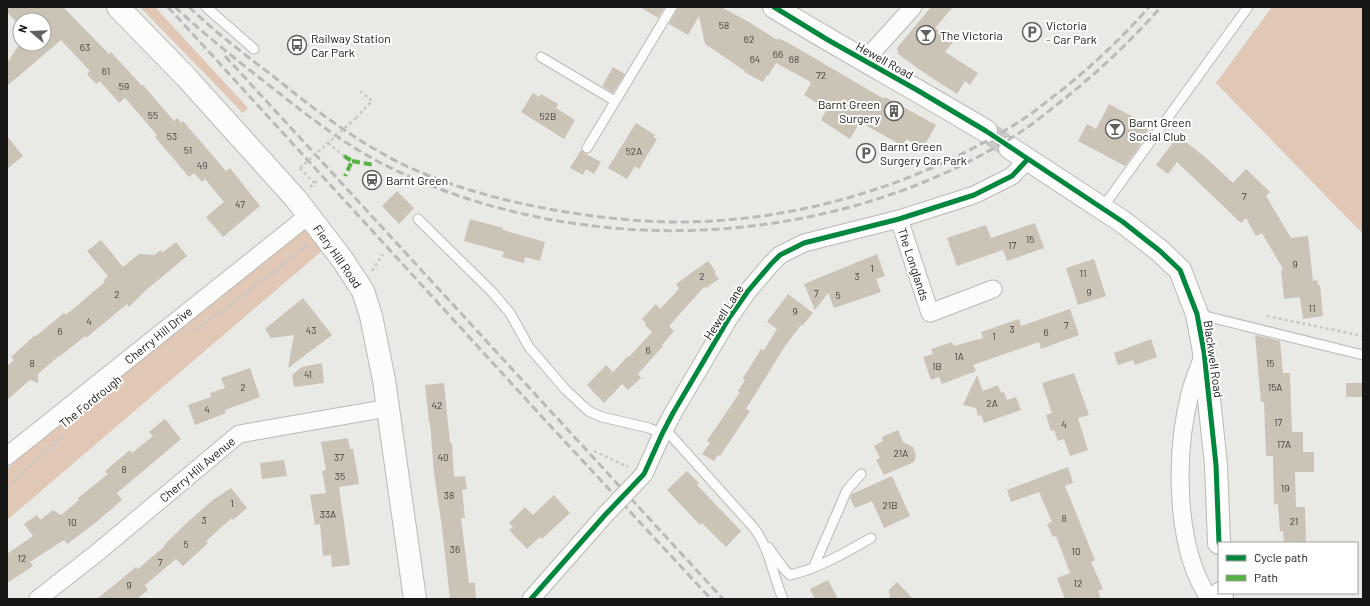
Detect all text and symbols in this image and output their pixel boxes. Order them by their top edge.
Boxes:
north arrow [12,12,52,52]
place label: Victoria - Car Park [1046,18,1097,46]
house number: 58 [719,19,729,31]
parking icon: Victoria - Car Park [1021,21,1043,43]
text: N [15,23,29,34]
bar icon: The Victoria [915,24,937,46]
place label: The Victoria [940,28,1003,42]
place label: Railway Station Car Park [311,31,391,59]
house number: 62 [744,33,754,45]
bus stop icon: Railway Station Car Park [286,34,308,56]
street label: Hewell Road [854,39,916,81]
house number: 63 [80,41,90,53]
house number: 66 [773,48,783,60]
house number: 64 [750,53,760,65]
house number: 68 [789,53,799,65]
house number: 61 [102,65,110,77]
house number: 72 [816,69,826,81]
house number: 59 [119,80,129,92]
place label: Barnt Green Surgery [818,97,880,125]
building icon: Barnt Green Surgery [883,100,905,122]
house number: 55 [148,109,158,121]
house number: 52B [540,110,556,122]
place label: Barnt Green Social Club [1129,115,1191,143]
bar icon: Barnt Green Social Club [1104,118,1126,140]
house number: 53 [167,130,177,142]
place label: Barnt Green Surgery Car Park [880,139,967,167]
parking icon: Barnt Green Surgery Car Park [855,142,877,164]
house number: 51 [184,144,192,156]
house number: 52A [626,145,642,157]
house number: 49 [197,159,207,171]
station icon: Barnt Green [361,169,383,191]
place label: Barnt Green [386,173,448,187]
house number: 7 [1242,190,1247,202]
house number: 47 [235,198,245,210]
street label: Fiery Hill Road [311,222,365,290]
street label: The Longlands [896,226,932,302]
house number: 15 [1026,233,1034,245]
house number: 17 [1008,239,1016,251]
house number: 9 [1292,258,1298,270]
house number: 1 [870,262,874,274]
house number: 11 [1079,267,1087,279]
house number: 2 [699,270,705,282]
house number: 3 [854,270,860,282]
street label: Hewell Lane [700,282,746,342]
house number: 9 [1086,286,1092,298]
house number: 7 [814,287,819,299]
house number: 2 [114,288,120,300]
house number: 5 [835,289,841,301]
house number: 11 [1308,302,1316,314]
street label: Cherry Hill Drive [121,304,195,366]
house number: 9 [792,305,798,317]
house number: 4 [86,315,92,327]
house number: 7 [1064,319,1069,331]
street label: Blackwell Road [1202,319,1226,399]
house number: 3 [1009,323,1015,335]
house number: 43 [306,324,316,336]
house number: 6 [57,325,63,337]
house number: 6 [1043,326,1049,338]
house number: 1 [992,330,996,342]
house number: 6 [645,344,651,356]
house number: 1A [954,350,964,362]
house number: 8 [29,357,35,369]
house number: 15 [1266,357,1274,369]
house number: 1B [932,360,942,372]
house number: 41 [304,368,312,380]
street label: The Fordrough [56,372,124,430]
house number: 2 [240,381,246,393]
house number: 15A [1268,381,1282,393]
house number: 2A [986,397,998,409]
house number: 42 [432,399,442,411]
house number: 4 [204,403,210,415]
house number: 17 [1274,416,1282,428]
house number: 4 [1061,418,1067,430]
street label: Cherry Hill Avenue [156,433,238,505]
house number: 17A [1277,438,1291,450]
house number: 21A [894,447,908,459]
house number: 37 [334,451,344,463]
house number: 40 [437,451,449,463]
house number: 8 [121,463,127,475]
house number: 35 [335,470,345,482]
house number: 19 [1281,482,1289,494]
house number: 38 [444,489,454,501]
house number: 1 [230,497,234,509]
house number: 21B [883,499,898,511]
house number: 33A [320,508,336,520]
house number: 8 [1061,512,1067,524]
house number: 3 [201,514,207,526]
house number: 21 [1290,515,1298,527]
house number: 10 [67,516,77,528]
house number: 5 [183,538,189,550]
legend [1218,542,1358,594]
house number: 36 [450,543,460,555]
house number: 10 [1071,545,1081,557]
text: Cycle path [1254,550,1308,564]
house number: 12 [18,552,26,564]
house number: 7 [158,556,163,568]
text: Path [1254,570,1278,584]
house number: 12 [1074,577,1082,589]
house number: 9 [126,579,132,591]

